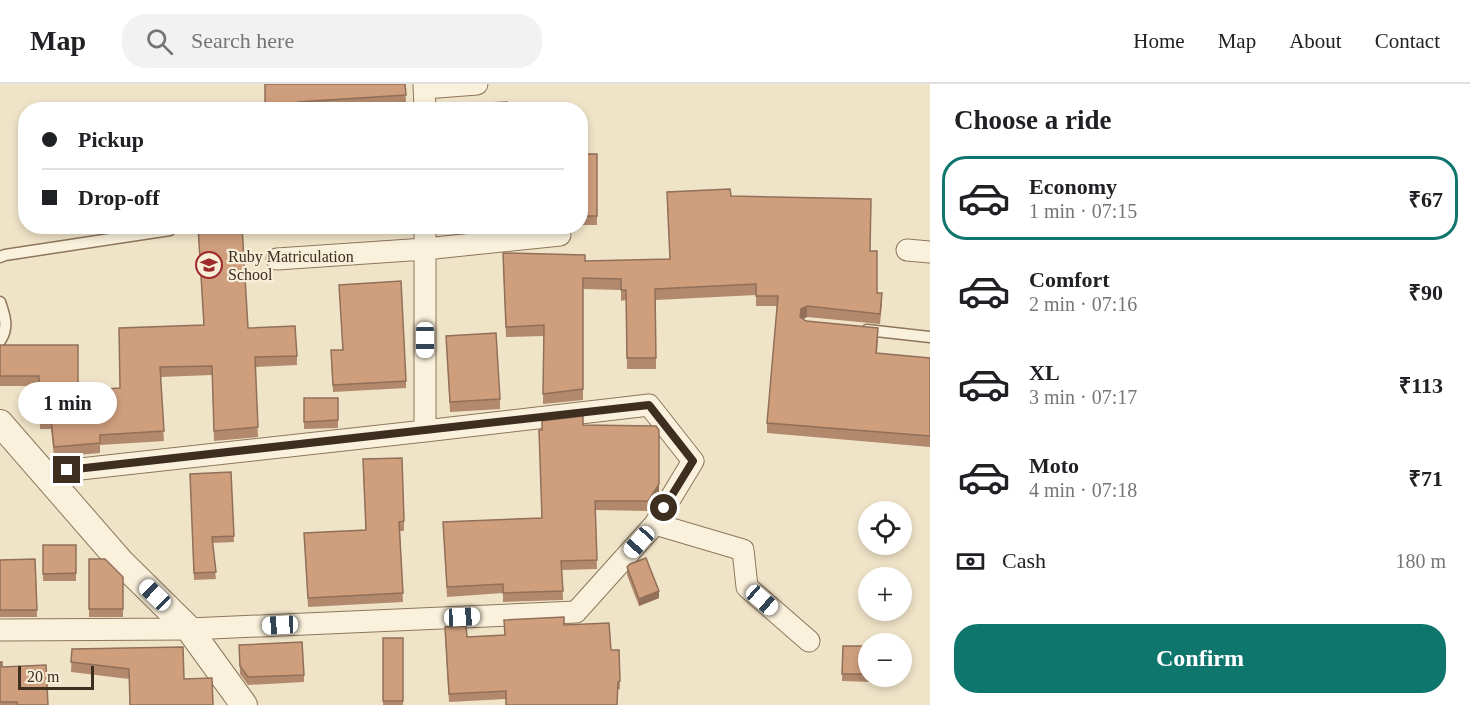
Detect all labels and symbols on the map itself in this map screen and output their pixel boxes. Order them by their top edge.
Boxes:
place label: Ruby Matriculation School [228,248,354,283]
school or university icon: Ruby Matriculation School [194,250,224,280]
car [416,322,434,358]
callout: 1 min [17,383,116,425]
route end [53,456,80,483]
route start [650,494,677,521]
car [620,523,658,561]
car [136,576,174,614]
car [743,581,781,619]
car [444,607,480,627]
car [262,615,298,635]
scale bar [18,663,94,690]

